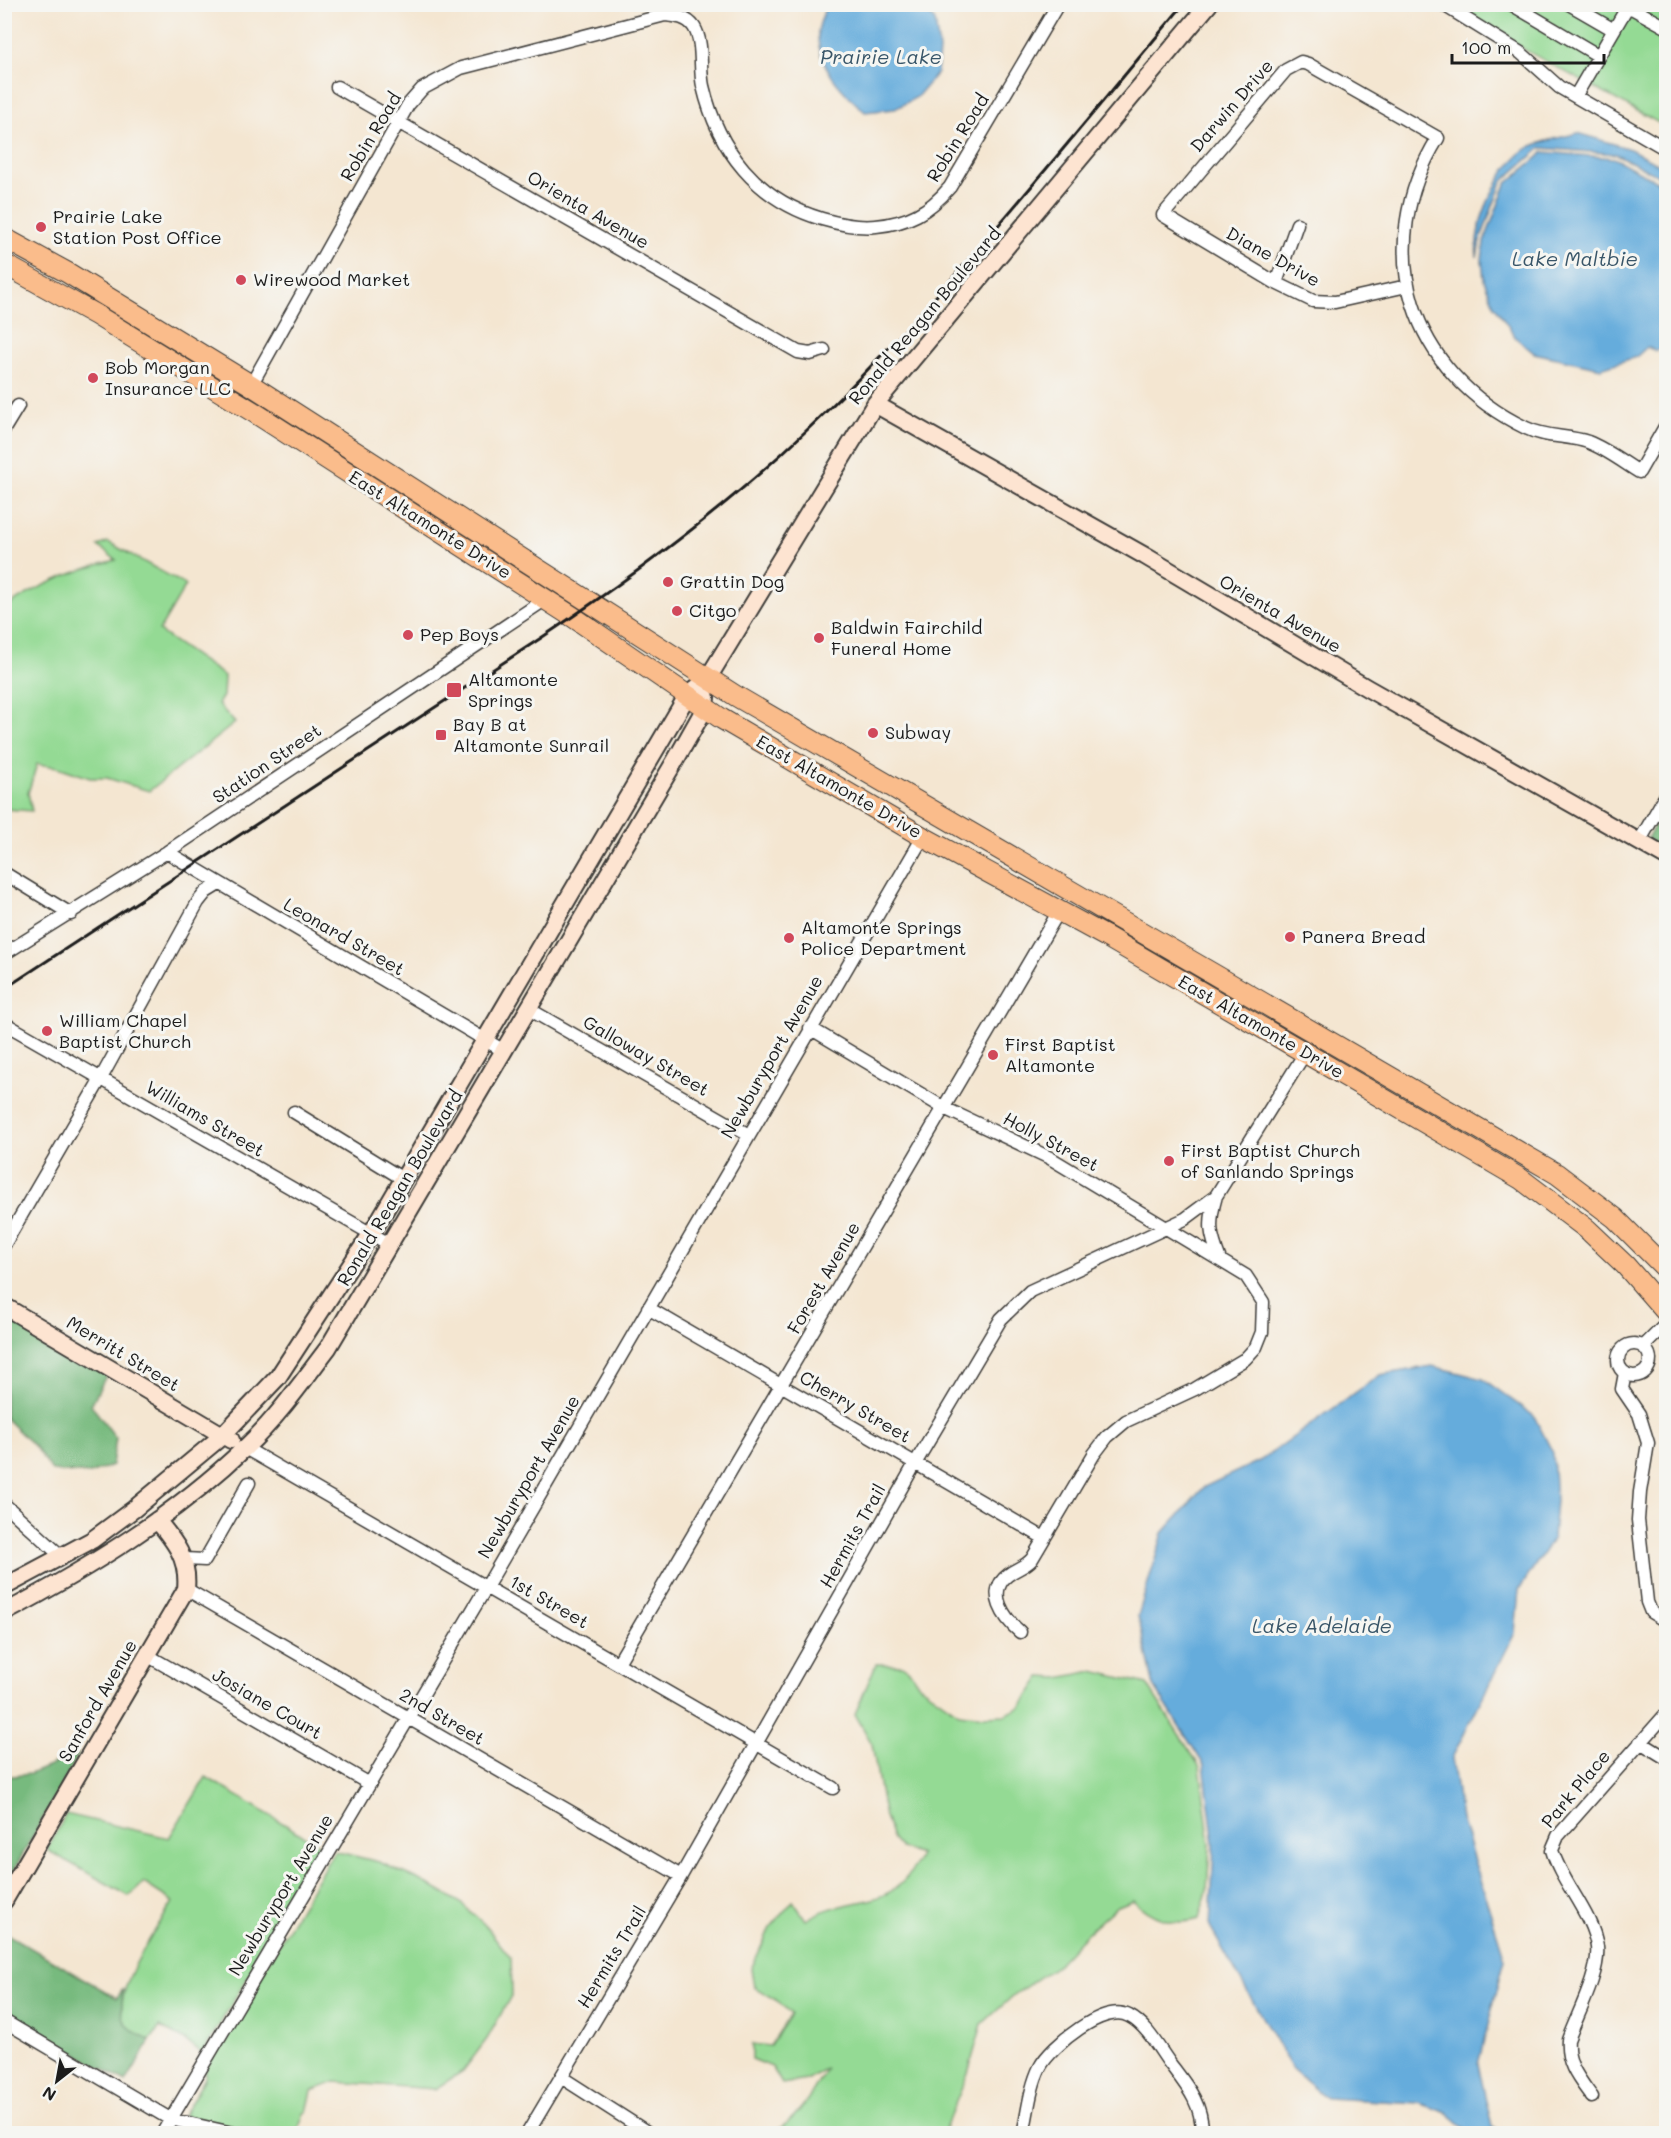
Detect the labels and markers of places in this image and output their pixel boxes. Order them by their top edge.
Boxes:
place label: Prairie Lake Station Post Office [53,204,222,249]
marker: Prairie Lake Station Post Office [34,220,48,234]
place label: Wirewood Market [253,267,410,291]
marker: Wirewood Market [234,273,248,287]
place label: Bob Morgan Insurance LLC [105,355,231,400]
marker: Bob Morgan Insurance LLC [86,371,100,385]
place label: Grattin Dog [680,569,784,593]
marker: Grattin Dog [661,575,675,589]
place label: Citgo [689,598,737,622]
marker: Citgo [670,604,684,618]
place label: Baldwin Fairchild Funeral Home [831,615,983,660]
place label: Pep Boys [420,622,499,646]
marker: Pep Boys [401,628,415,642]
marker: Baldwin Fairchild Funeral Home [812,631,826,645]
place label: Altamonte Springs [468,667,558,712]
marker: Altamonte Springs [445,681,463,699]
place label: Bay B at Altamonte Sunrail [453,712,609,757]
place label: Subway [885,720,951,744]
marker: Subway [866,726,880,740]
marker: Bay B at Altamonte Sunrail [434,728,448,742]
place label: Altamonte Springs Police Department [801,915,966,960]
place label: Panera Bread [1302,924,1425,948]
marker: Panera Bread [1283,930,1297,944]
marker: Altamonte Springs Police Department [782,931,796,945]
place label: William Chapel Baptist Church [59,1008,191,1053]
marker: William Chapel Baptist Church [40,1024,54,1038]
place label: First Baptist Altamonte [1005,1032,1116,1077]
marker: First Baptist Altamonte [986,1048,1000,1062]
place label: First Baptist Church of Sanlando Springs [1181,1138,1360,1183]
marker: First Baptist Church of Sanlando Springs [1162,1154,1176,1168]

